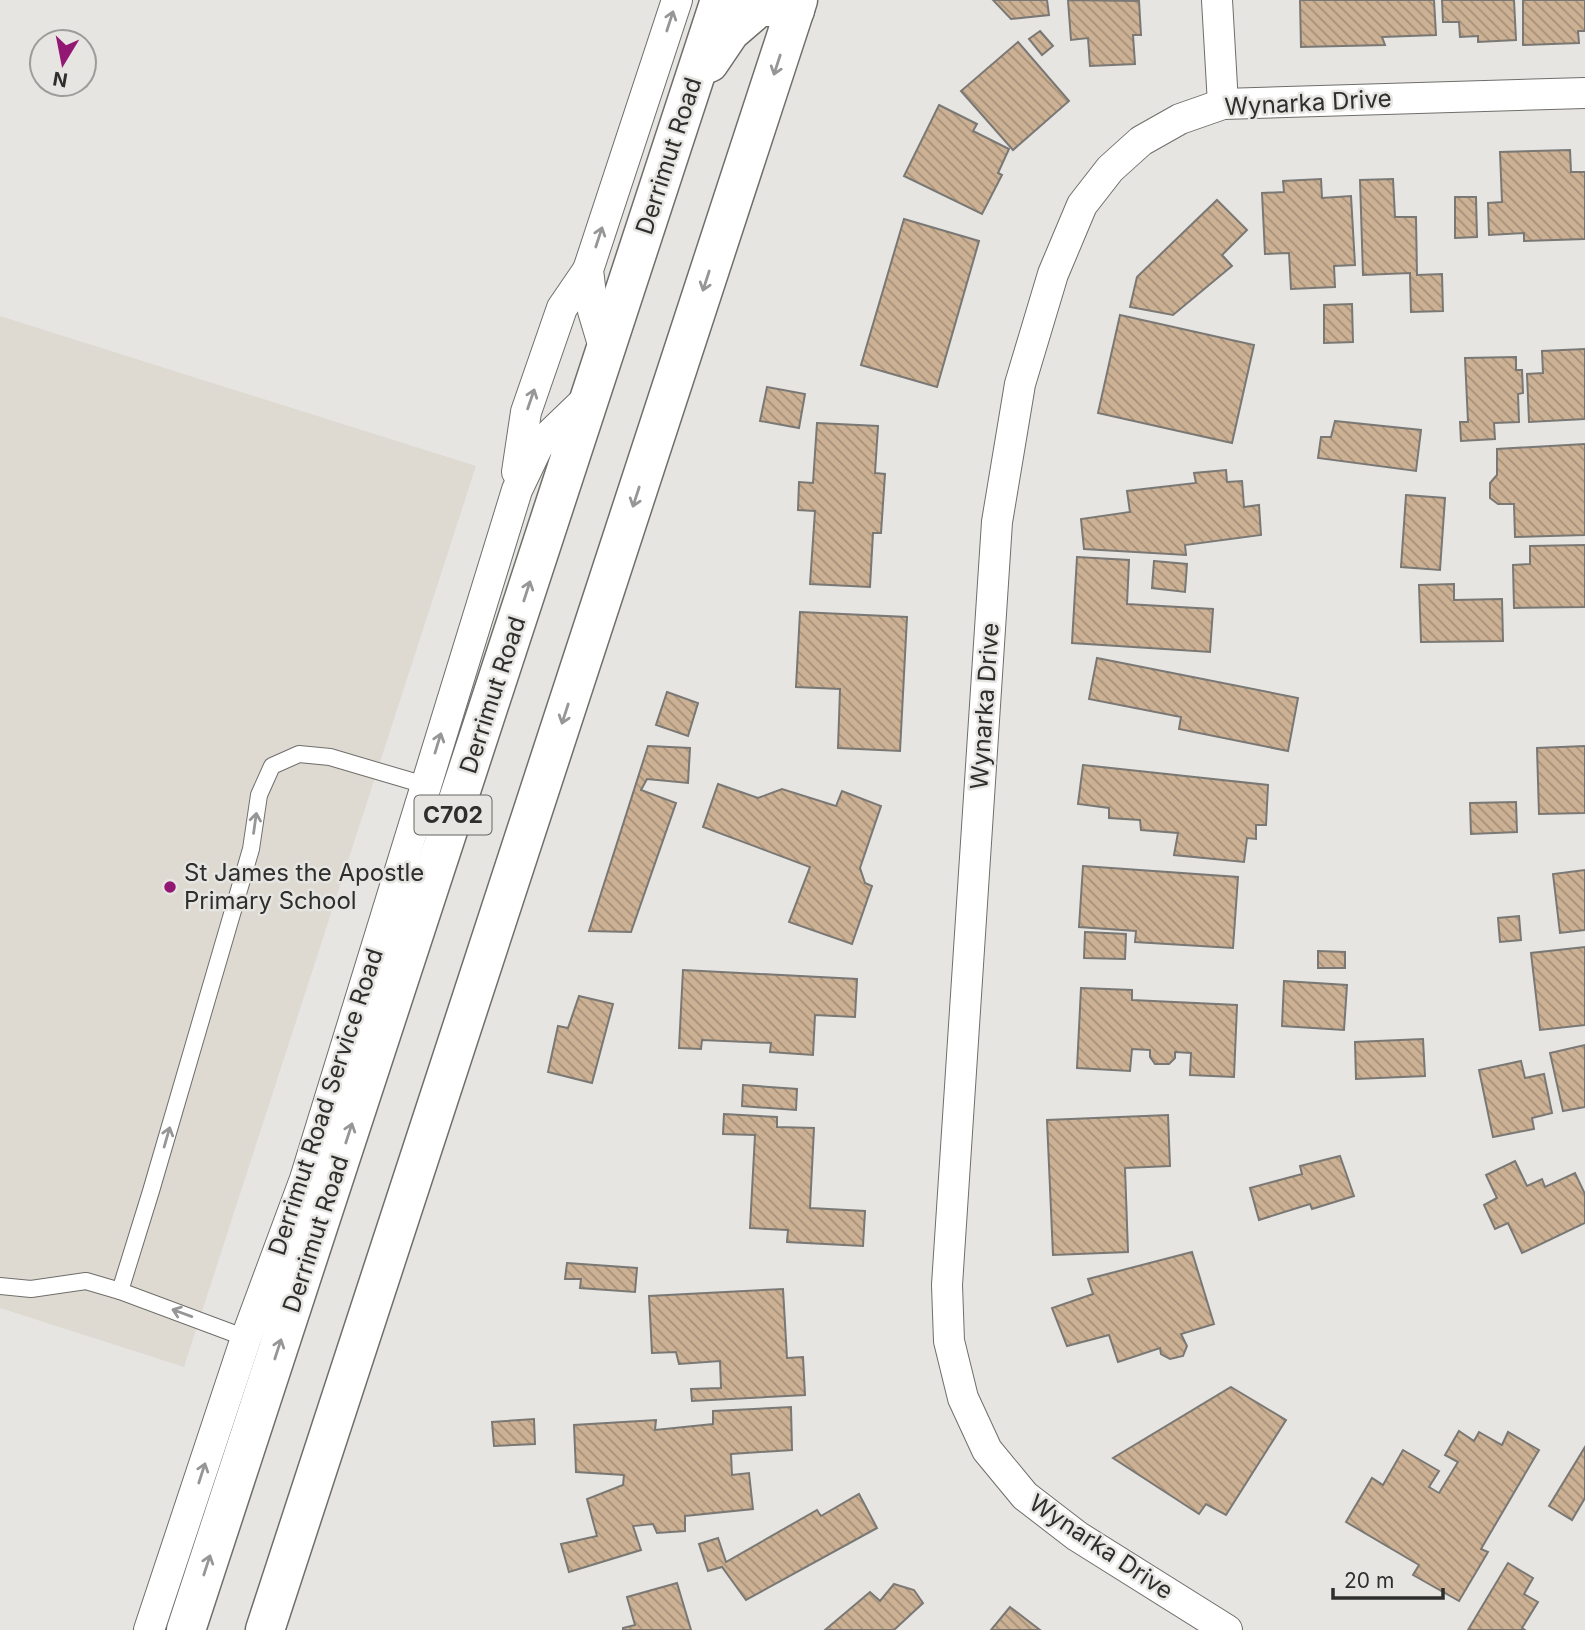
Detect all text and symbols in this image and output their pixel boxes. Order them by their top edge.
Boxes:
one-way arrow [664,10,677,32]
north arrow [28,28,98,98]
one-way arrow [770,54,783,76]
text: N [51,67,69,92]
street label: Derrimut Road [629,74,708,238]
street label: Wynarka Drive [1224,84,1392,121]
one-way arrow [594,227,606,249]
one-way arrow [699,270,712,292]
one-way arrow [526,388,538,410]
one-way arrow [628,486,641,508]
one-way arrow [521,580,534,602]
street label: Derrimut Road [453,613,532,777]
street label: Wynarka Drive [964,622,1005,790]
one-way arrow [558,702,570,724]
one-way arrow [432,733,445,755]
road number: C702 [414,796,491,834]
one-way arrow [249,813,262,835]
place label: St James the Apostle Primary School [184,858,424,915]
marker: St James the Apostle Primary School [162,879,178,895]
street label: Derrimut Road Service Road [263,945,389,1259]
one-way arrow [344,1122,356,1144]
one-way arrow [162,1126,175,1148]
street label: Derrimut Road [277,1152,355,1316]
one-way arrow [172,1306,194,1318]
one-way arrow [272,1338,285,1360]
one-way arrow [197,1462,210,1484]
street label: Wynarka Drive [1024,1488,1179,1605]
one-way arrow [201,1554,214,1576]
scale bar [1333,1556,1443,1600]
text: 20 m [1344,1568,1394,1593]

